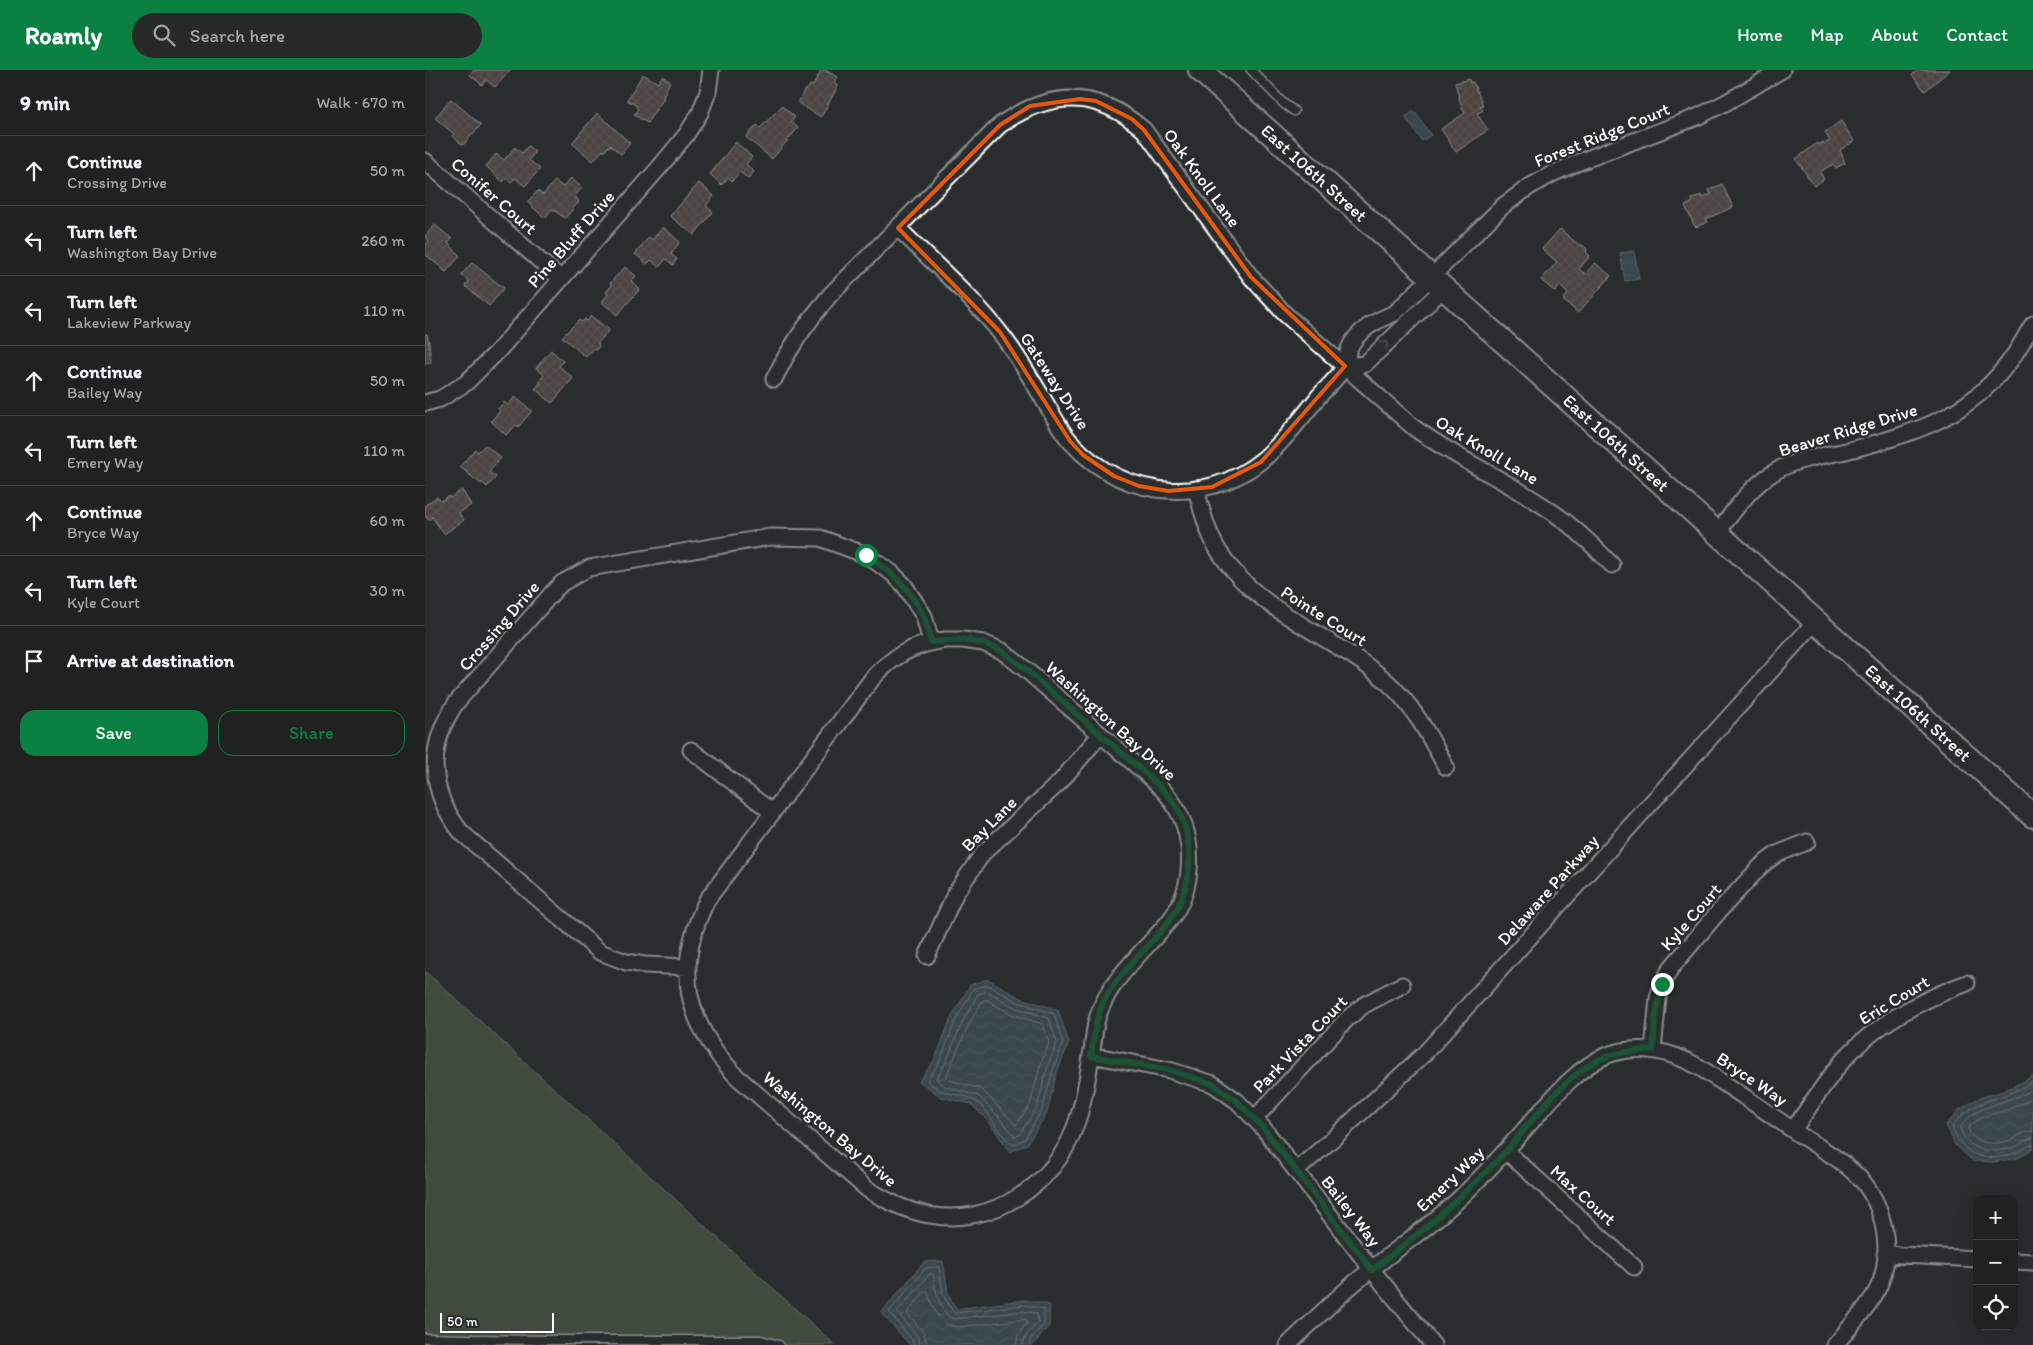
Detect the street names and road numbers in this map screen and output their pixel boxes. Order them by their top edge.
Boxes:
street label: Forest Ridge Court [1531,98,1673,172]
street label: East 106th Street [1256,120,1372,227]
street label: Oak Knoll Lane [1159,124,1245,232]
street label: Conifer Court [447,153,542,239]
street label: Pine Bluff Drive [523,186,619,292]
street label: Gateway Drive [1015,328,1095,434]
street label: East 106th Street [1558,390,1674,497]
street label: Beaver Ridge Drive [1776,398,1920,462]
street label: Oak Knoll Lane [1431,411,1543,489]
street label: Crossing Drive [454,576,544,676]
street label: Pointe Court [1277,581,1371,651]
street label: Washington Bay Drive [1041,656,1181,786]
street label: East 106th Street [1860,660,1976,767]
street label: Bay Lane [957,792,1021,856]
street label: Delaware Parkway [1493,830,1604,950]
street label: Kyle Court [1656,879,1726,955]
street label: Eric Court [1855,970,1933,1030]
street label: Park Vista Court [1248,990,1352,1097]
street label: Bryce Way [1712,1047,1792,1111]
street label: Washington Bay Drive [758,1066,902,1192]
street label: Emery Way [1412,1141,1489,1217]
street label: Max Court [1546,1160,1621,1230]
street label: Bailey Way [1316,1171,1386,1251]

